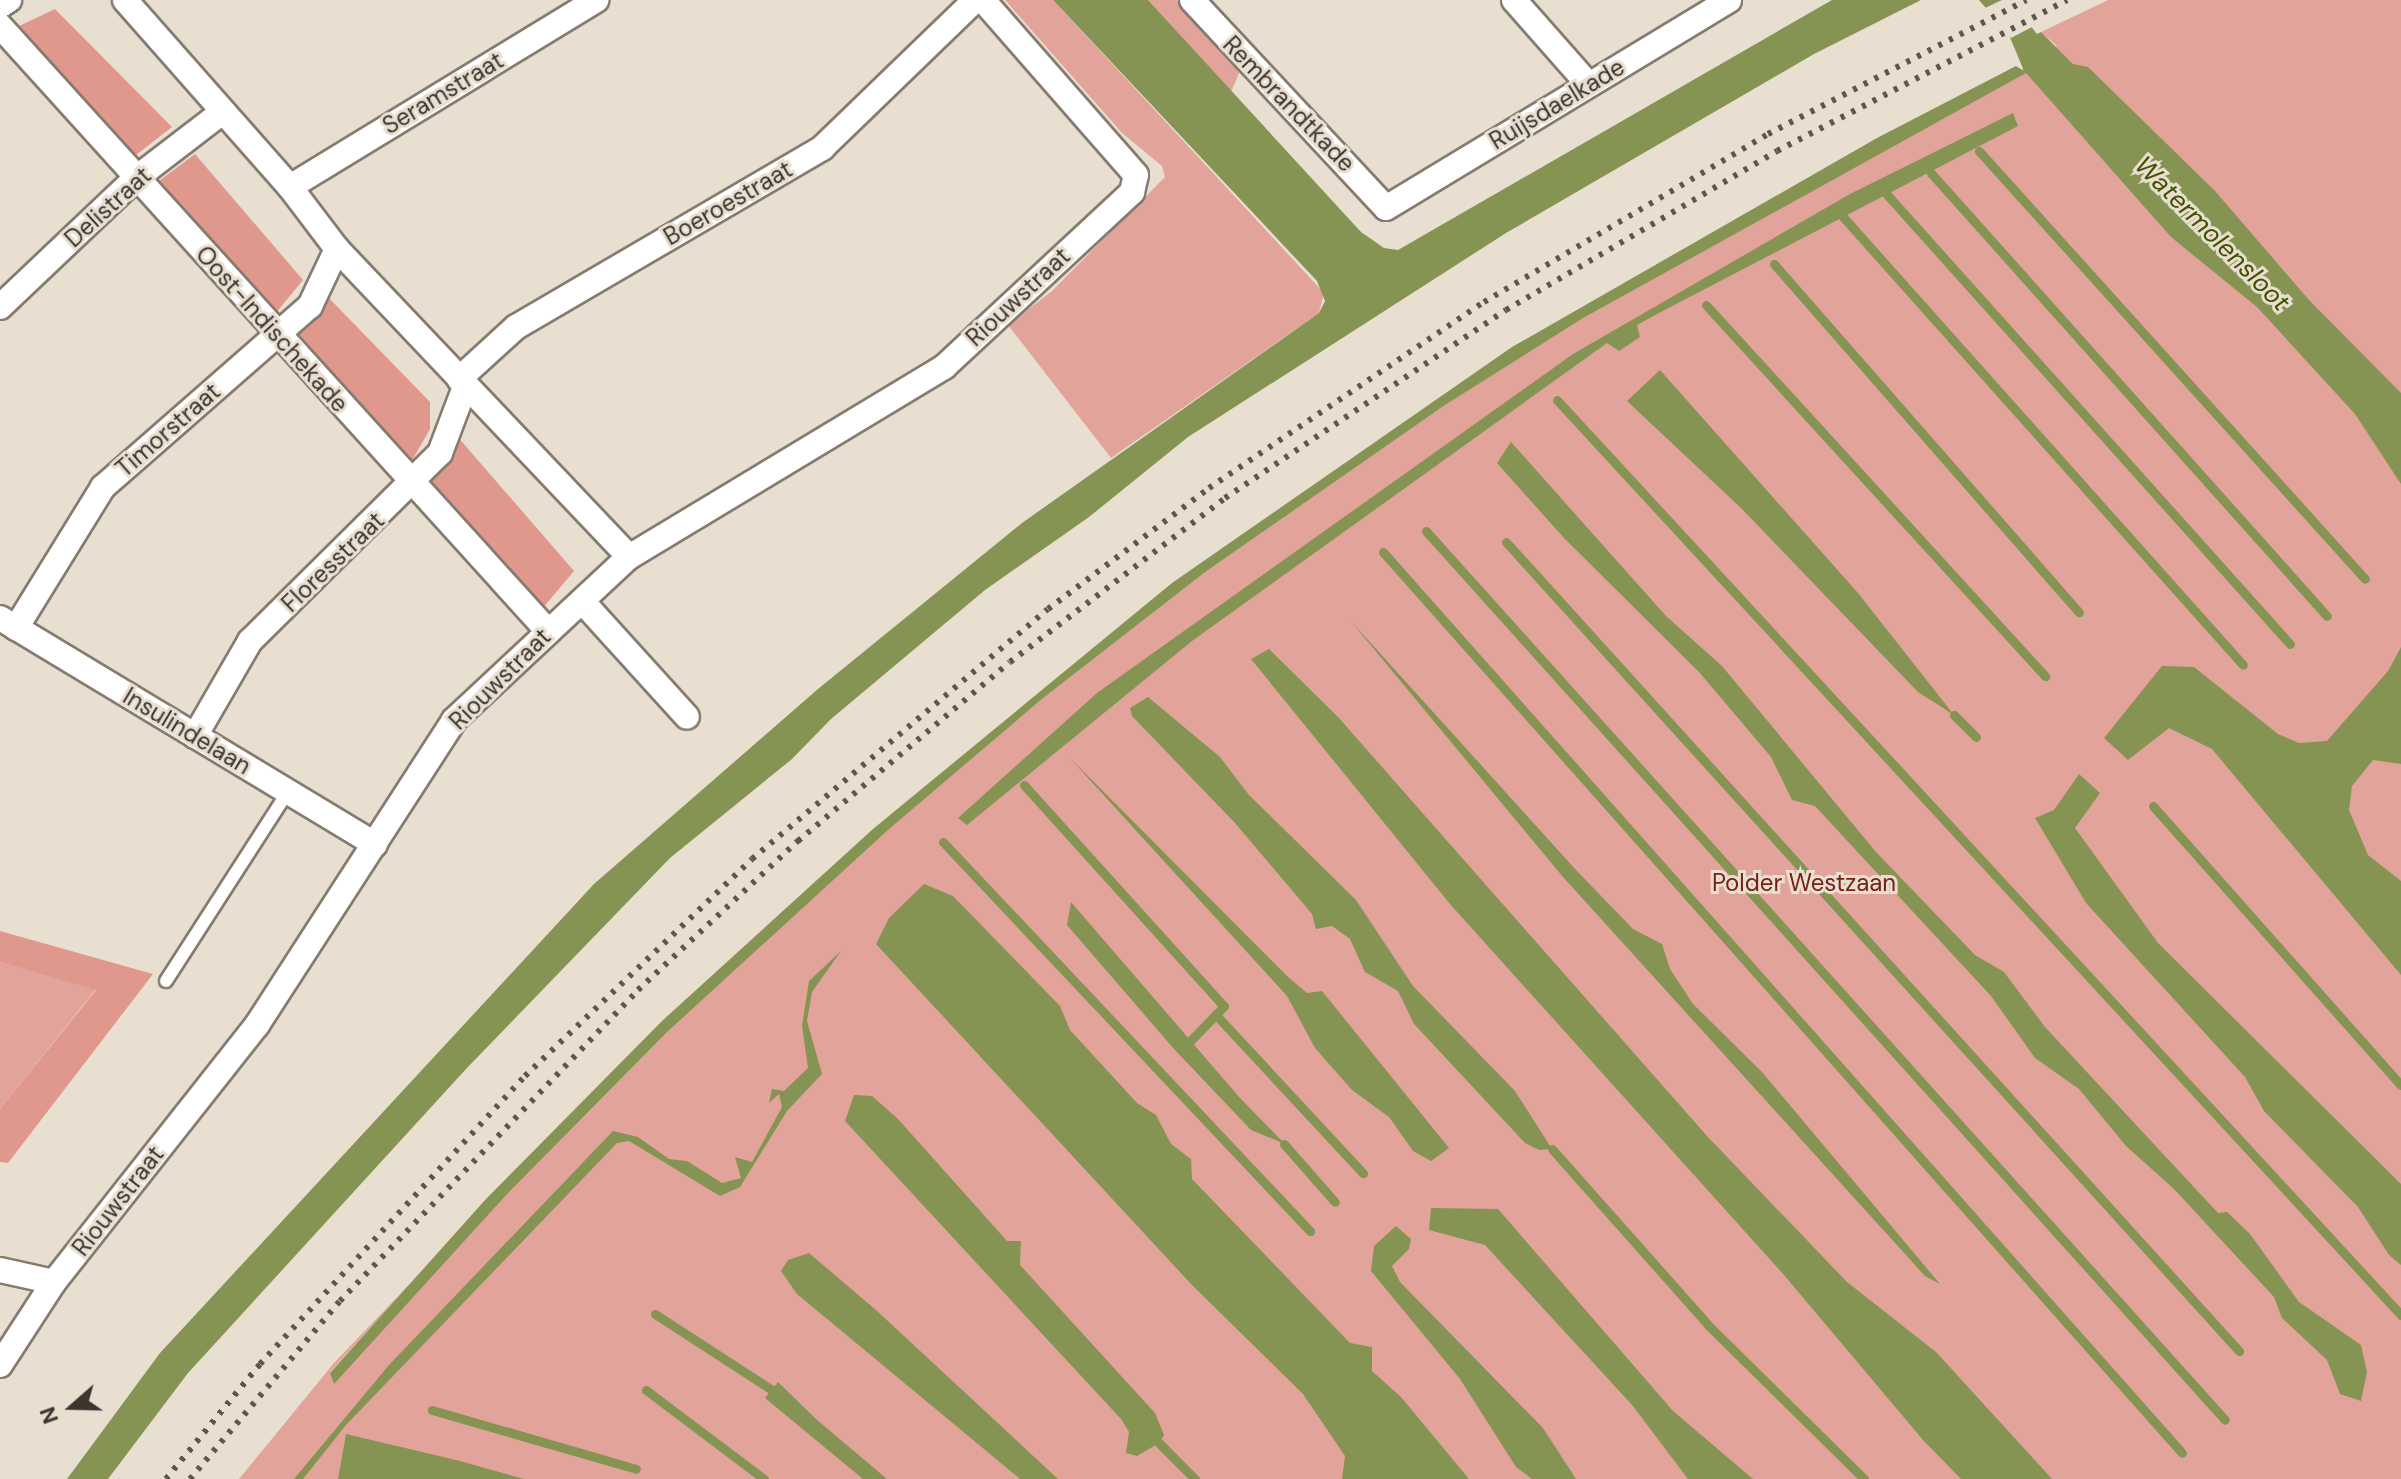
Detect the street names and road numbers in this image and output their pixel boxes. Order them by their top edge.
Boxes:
street label: Rembrandtkade [1217,30,1361,178]
street label: Seramstraat [377,46,509,140]
street label: Ruijsdaelkade [1484,52,1630,156]
street label: Boeroestraat [659,155,797,251]
street label: Delistraat [59,161,157,253]
street label: Oost-Indischekade [190,240,354,418]
street label: Riouwstraat [960,242,1076,352]
street label: Timorstraat [110,377,226,483]
street label: Floresstraat [276,506,390,618]
street label: Riouwstraat [443,622,557,736]
street label: Insulindelaan [118,682,256,780]
street label: Riouwstraat [66,1140,170,1262]

